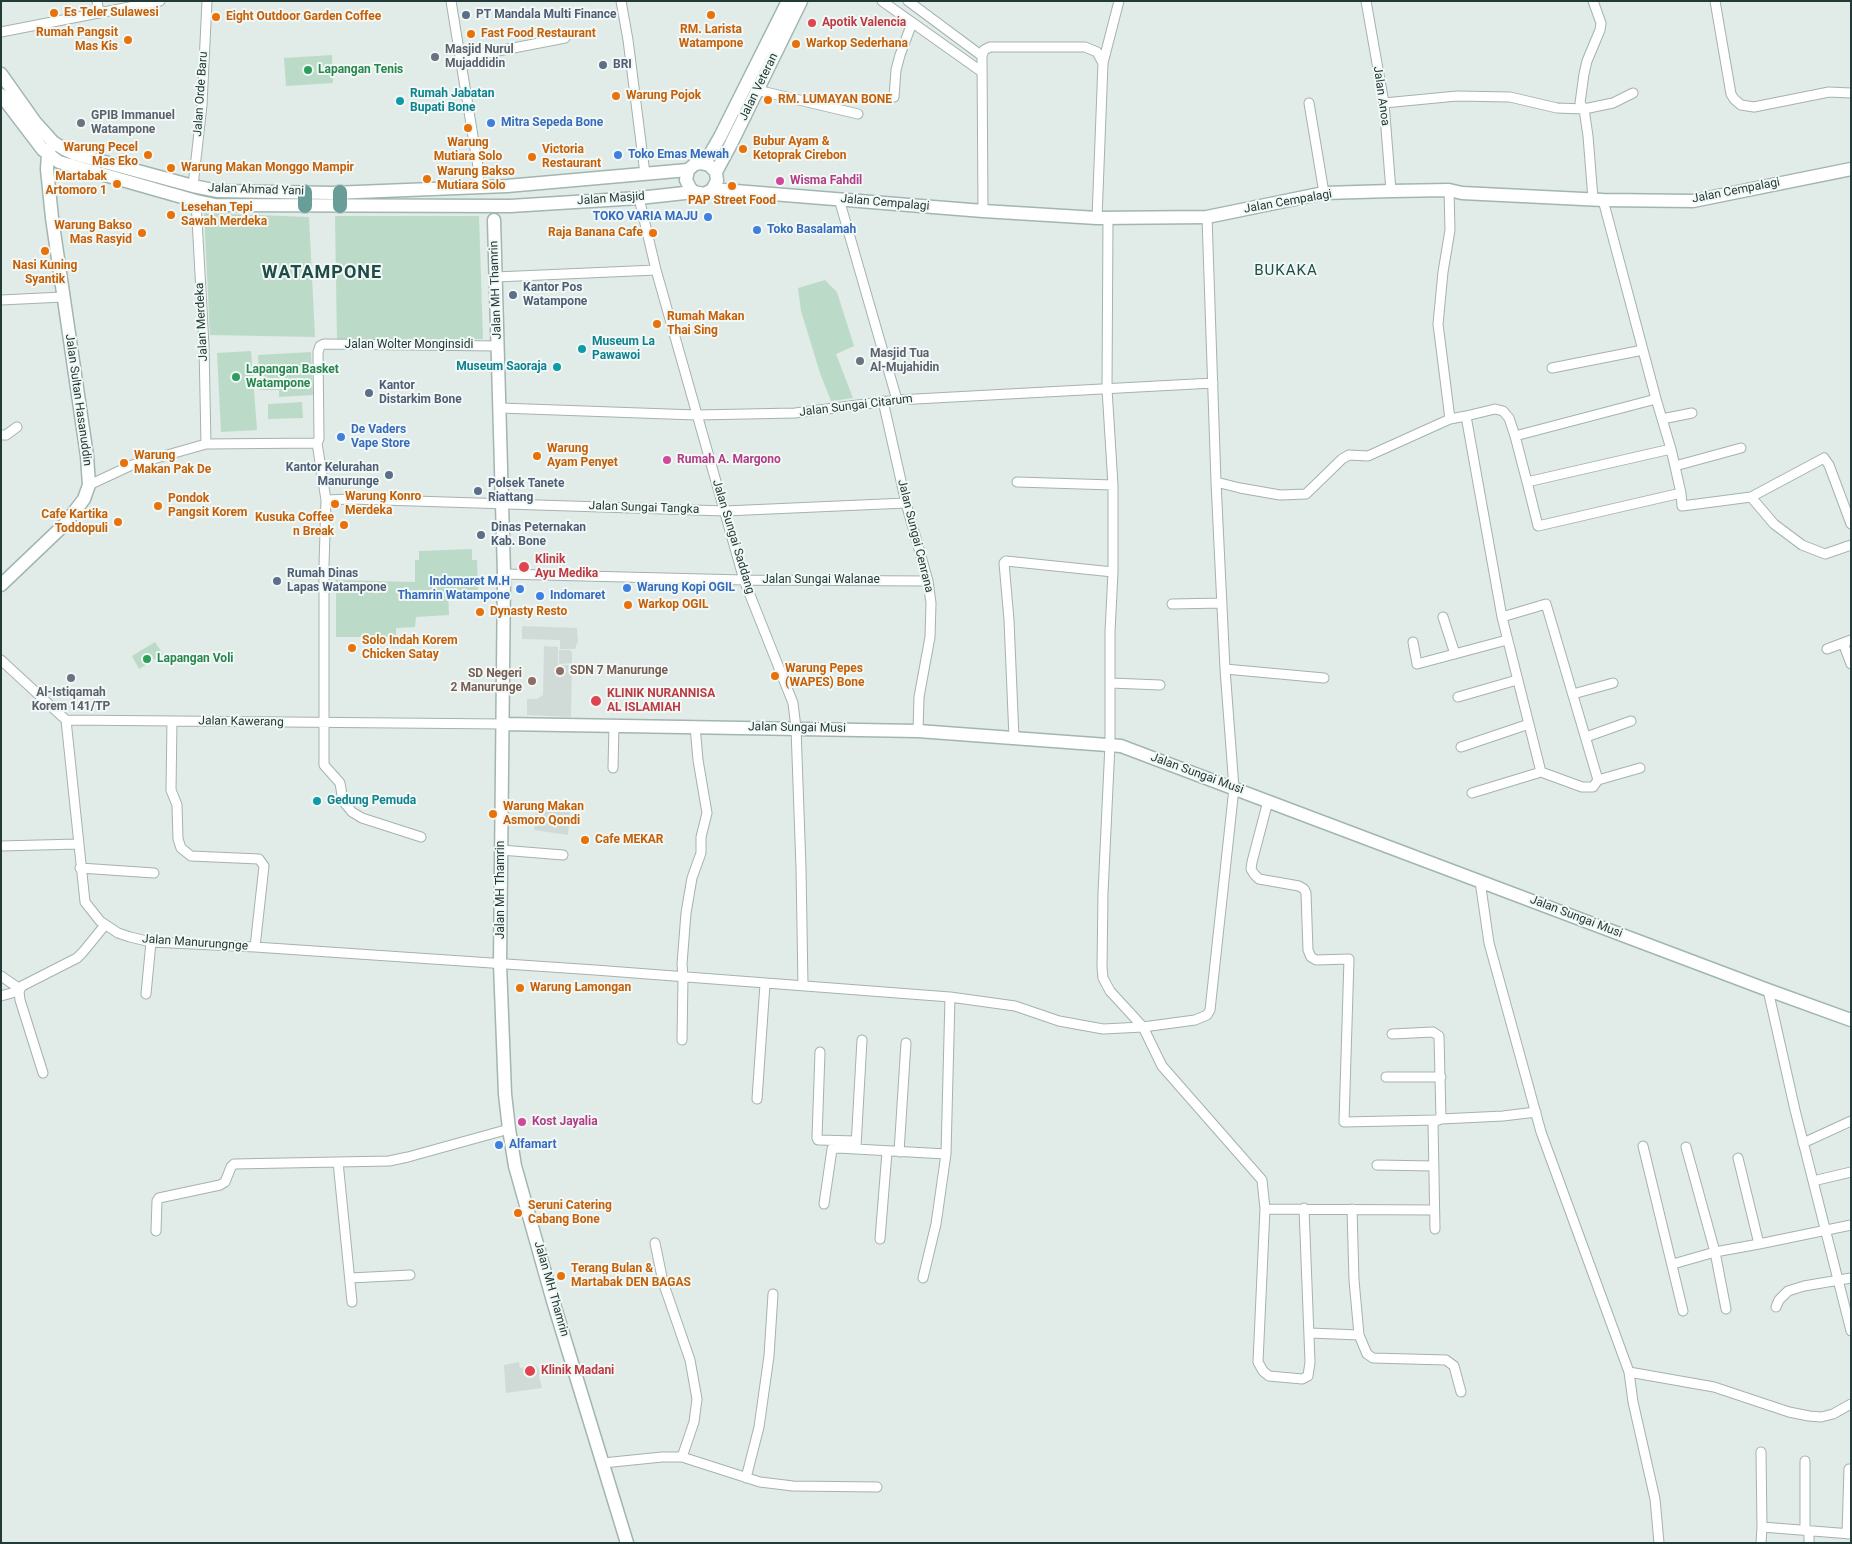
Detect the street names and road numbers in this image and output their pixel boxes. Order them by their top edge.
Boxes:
street label: Jalan Orde Baru [191,51,211,137]
street label: Jalan Veteran [736,51,782,123]
street label: Jalan Anoa [1370,65,1392,127]
street label: Jalan Cempalagi [1691,175,1781,207]
street label: Jalan Ahmad Yani [208,181,304,199]
street label: Jalan Cempalagi [1243,187,1333,217]
street label: Jalan Masjid [577,189,645,209]
street label: Jalan Cempalagi [840,192,930,214]
street label: Jalan MH Thamrin [487,240,505,340]
street label: Jalan Merdeka [193,282,211,362]
street label: Jalan Sultan Hasanuddin [62,333,94,467]
street label: Jalan Wolter Monginsidi [345,338,473,352]
street label: Jalan Sungai Citarum [798,392,914,420]
street label: Jalan Sungai Saddang [709,478,757,596]
street label: Jalan Sungai Cenrana [894,478,936,594]
street label: Jalan Sungai Tangka [588,499,700,517]
street label: Jalan Sungai Walanae [762,573,880,587]
street label: Jalan Kawerang [198,714,284,730]
street label: Jalan Sungai Musi [748,720,846,736]
street label: Jalan Sungai Musi [1149,750,1245,798]
street label: Jalan MH Thamrin [494,841,508,939]
street label: Jalan Sungai Musi [1528,893,1624,941]
street label: Jalan Manurungnge [142,932,248,954]
street label: Jalan MH Thamrin [530,1240,572,1338]

